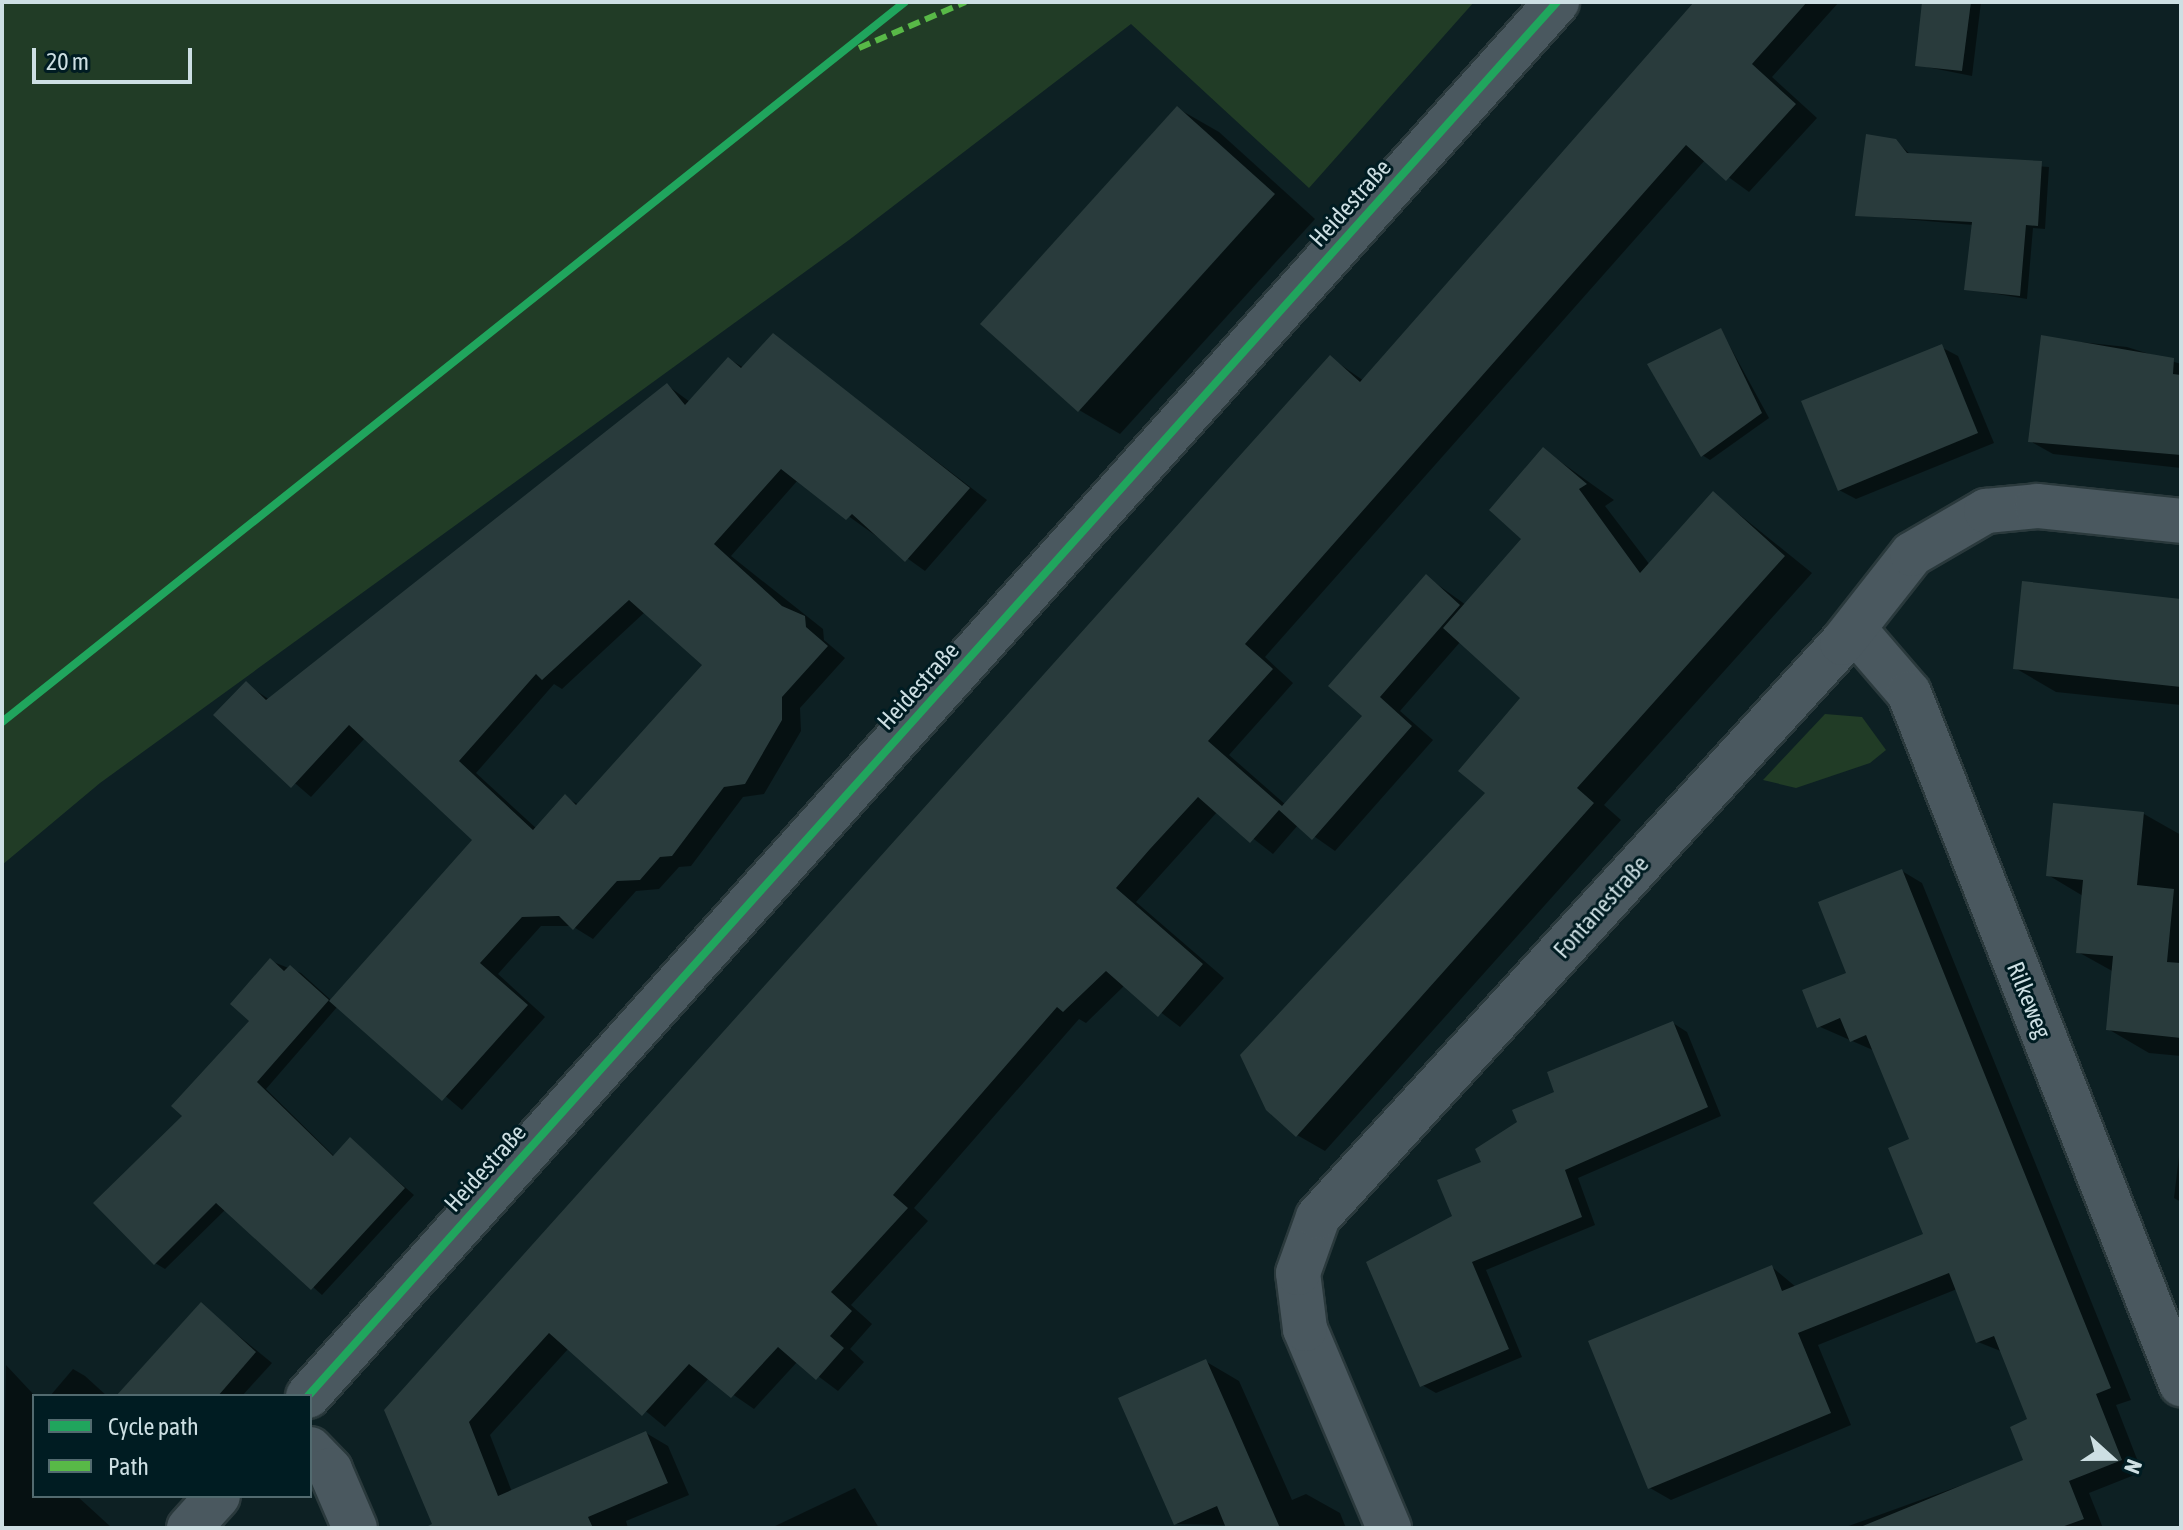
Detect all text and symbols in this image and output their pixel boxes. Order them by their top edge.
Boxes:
scale bar [36,32,196,82]
text: 20 m [46,48,89,75]
street label: Heidestraße [1303,153,1397,253]
street label: Heidestraße [871,636,965,736]
street label: Fontanestraße [1547,850,1655,964]
street label: Rilkeweg [2001,958,2057,1042]
street label: Heidestraße [438,1118,532,1218]
legend [32,1394,312,1498]
text: Cycle path [108,1413,199,1440]
north arrow [2071,1418,2151,1498]
text: Path [108,1453,149,1480]
text: N [2119,1456,2148,1477]

